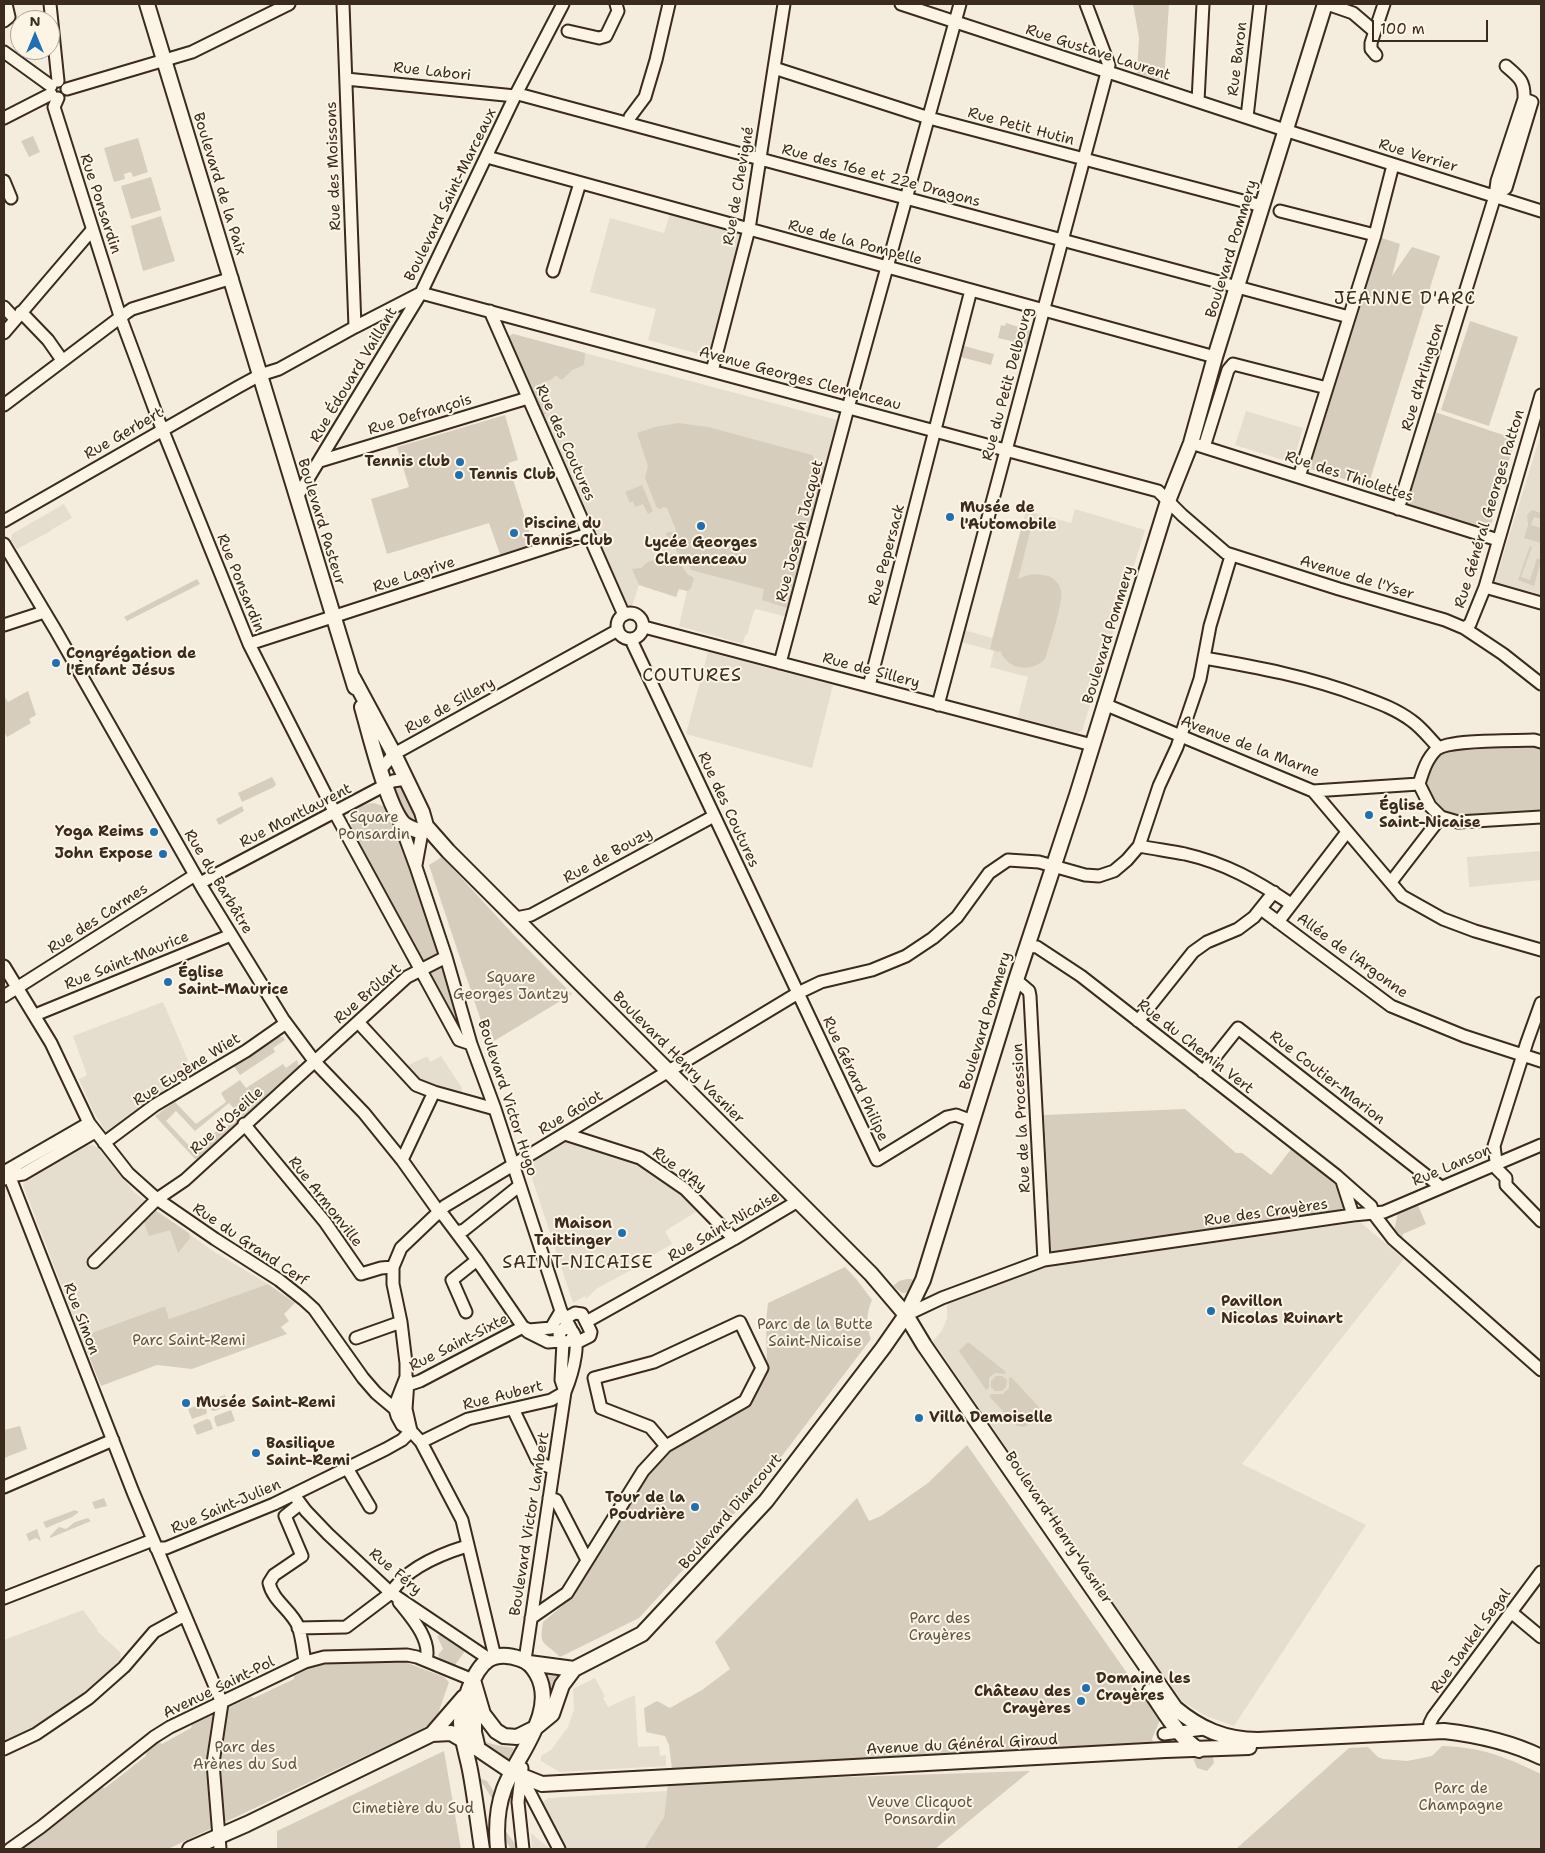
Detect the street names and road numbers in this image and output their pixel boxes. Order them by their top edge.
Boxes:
street label: Rue Gustave Laurent [1023,21,1173,85]
street label: Rue Baron [1225,21,1251,97]
street label: Rue Labori [392,59,472,85]
street label: Rue des Moissons [323,101,345,231]
street label: Rue Petit Hutin [966,104,1076,150]
street label: Boulevard Saint-Marceaux [401,106,501,284]
street label: Boulevard de la Paix [189,110,249,258]
street label: Rue de Chevigné [720,125,758,247]
street label: Rue Verrier [1376,135,1460,177]
street label: Rue des 16e et 22e Dragons [780,141,982,211]
street label: Rue Ponsardin [75,152,125,256]
street label: Boulevard Pommery [1202,178,1262,320]
street label: Rue de la Pompelle [786,216,924,270]
street label: Rue Édouard Vaillant [307,304,401,446]
street label: Rue du Petit Delbourg [979,305,1037,463]
street label: Rue d'Arlington [1398,321,1448,433]
street label: Avenue Georges Clemenceau [697,343,903,415]
street label: Rue des Coutures [531,382,599,504]
street label: Rue Defrançois [366,391,474,439]
street label: Rue Gerbert [81,404,167,464]
street label: Rue Général Georges Patton [1451,408,1529,610]
street label: Rue des Thiolettes [1282,448,1416,506]
street label: Boulevard Pasteur [293,456,349,588]
street label: Rue Joseph Jacquet [772,458,828,604]
street label: Rue Pepersack [865,502,909,608]
street label: Rue Ponsardin [212,531,268,635]
street label: Avenue de l'Yser [1298,552,1416,604]
street label: Rue Lagrive [371,553,457,597]
street label: Boulevard Pommery [1079,564,1139,706]
street label: Rue de Sillery [820,649,922,693]
street label: Rue de Sillery [402,674,498,738]
street label: Avenue de la Marne [1178,712,1322,782]
street label: Rue des Coutures [693,749,763,871]
street label: Rue Montlaurent [237,780,355,852]
street label: Rue de Bouzy [561,824,655,888]
street label: Rue du Barbâtre [180,826,256,938]
street label: Rue des Carmes [45,880,151,958]
street label: Allée de l'Argonne [1293,910,1411,1002]
street label: Rue Saint-Maurice [62,928,192,994]
street label: Boulevard Pommery [956,950,1016,1092]
street label: Rue Brûlart [331,960,405,1028]
street label: Boulevard Henry Vasnier [608,988,748,1128]
street label: Rue du Chemin Vert [1133,996,1257,1098]
street label: Rue Gérard Philipe [818,1014,892,1144]
street label: Boulevard Victor Hugo [473,1018,541,1178]
street label: Rue Coutier-Marion [1266,1027,1388,1129]
street label: Rue Eugène Wiet [130,1030,244,1110]
street label: Rue de la Procession [1009,1043,1035,1193]
street label: Rue d'Oseille [187,1084,267,1158]
street label: Rue Goiot [535,1087,607,1139]
street label: Rue Lanson [1410,1141,1494,1191]
street label: Rue d'Ay [648,1144,710,1196]
street label: Rue Armonville [284,1153,366,1251]
street label: Rue Saint-Nicaise [665,1188,783,1266]
street label: Rue des Crayères [1203,1195,1329,1231]
street label: Rue du Grand Cerf [189,1200,311,1290]
street label: Rue Simon [59,1280,103,1358]
street label: Rue Saint-Sixte [406,1310,512,1376]
street label: Rue Aubert [461,1377,545,1415]
street label: Boulevard Victor Lambert [507,1431,553,1617]
street label: Boulevard Henry Vasnier [1000,1449,1116,1607]
street label: Boulevard Diancourt [676,1450,786,1574]
street label: Rue Saint-Julien [168,1476,284,1538]
street label: Rue Féry [365,1545,425,1599]
street label: Rue Jankel Segal [1427,1585,1515,1697]
street label: Avenue Saint-Pol [160,1653,278,1723]
street label: Avenue du Général Giraud [866,1731,1058,1759]

